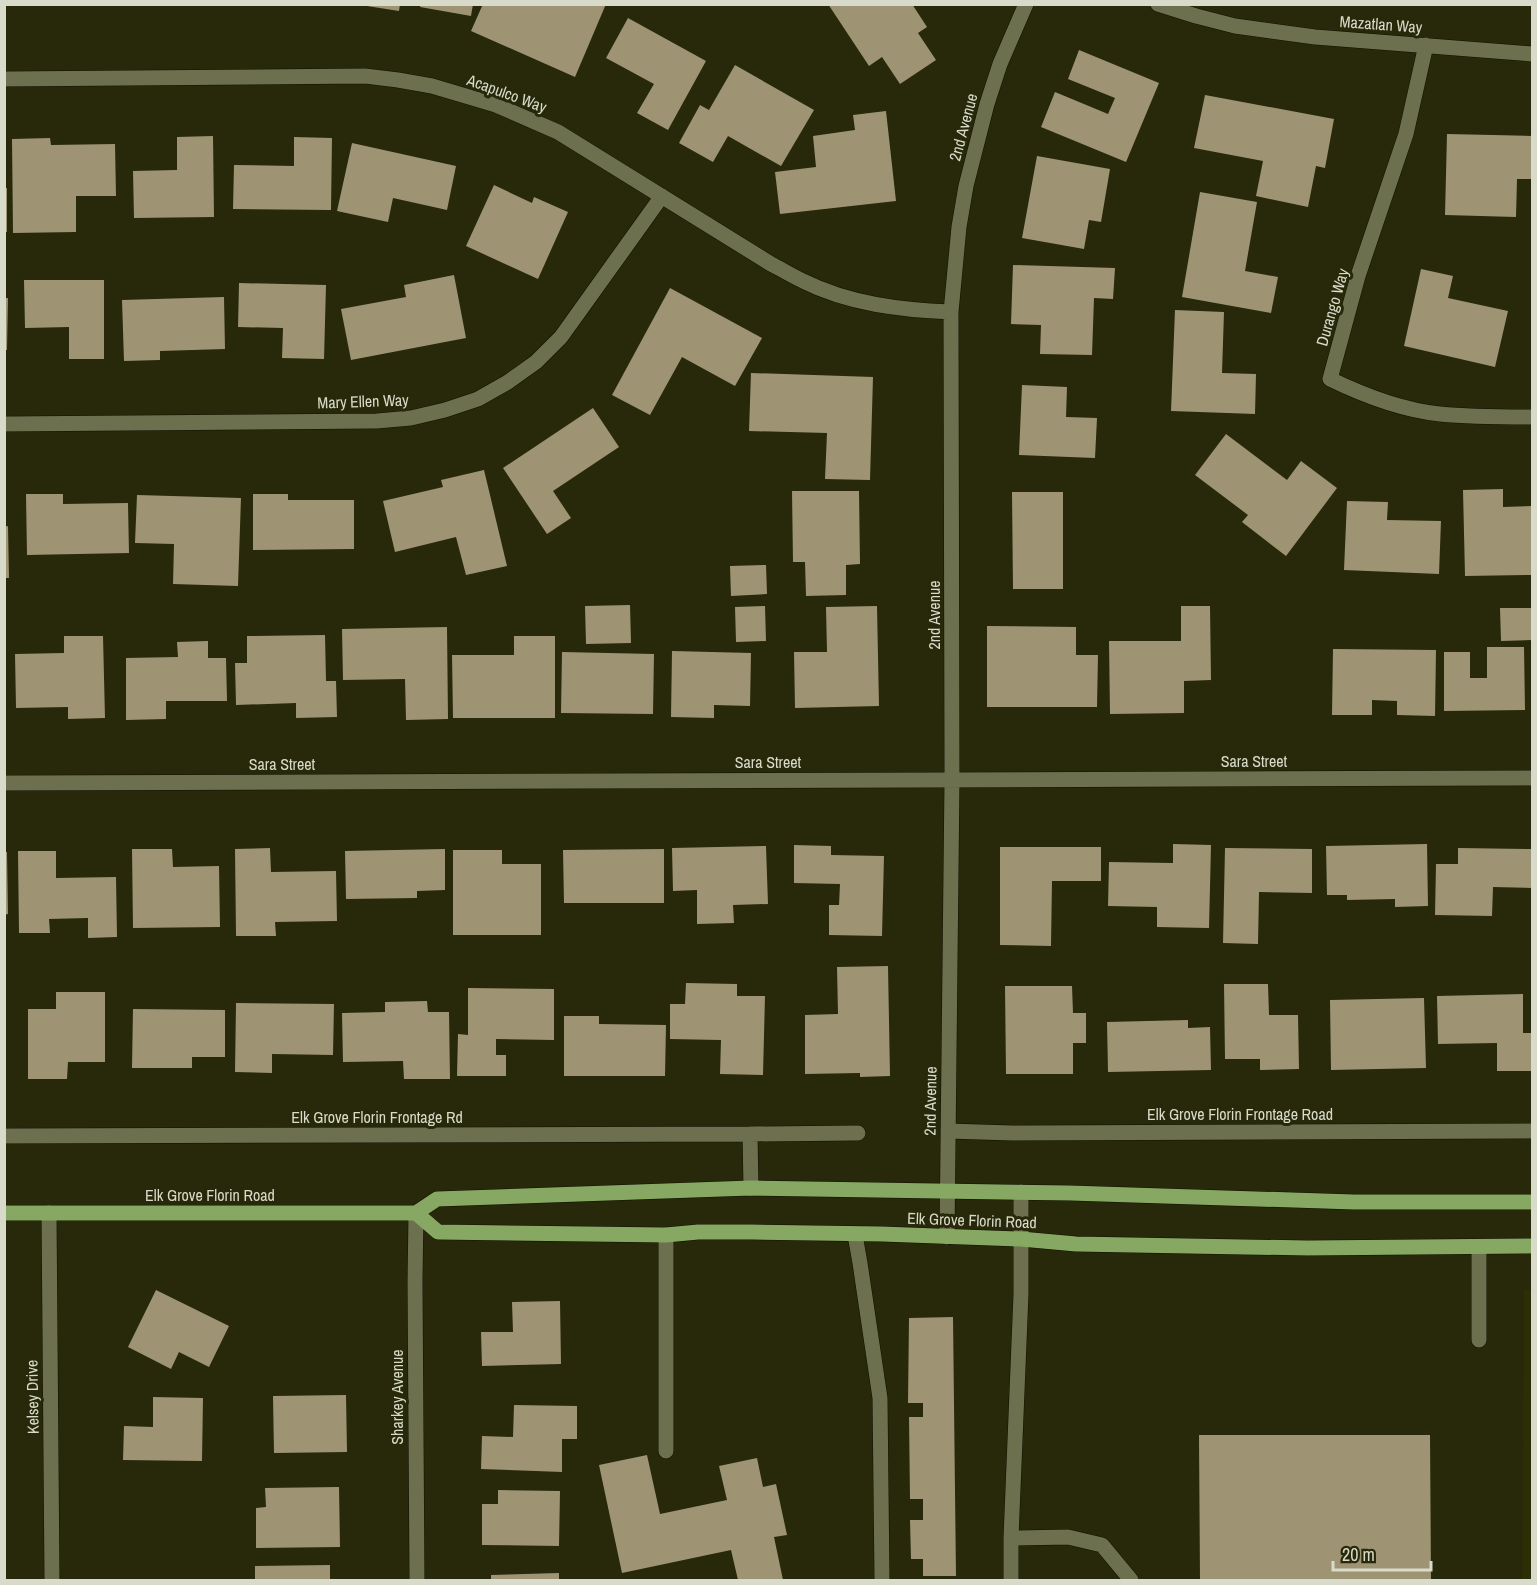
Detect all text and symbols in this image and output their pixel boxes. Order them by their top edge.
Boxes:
street label: Mazatlan Way [1339,10,1423,38]
street label: Acapulco Way [463,68,550,118]
street label: 2nd Avenue [943,91,983,163]
street label: Durango Way [1310,265,1354,348]
street label: Mary Ellen Way [317,388,409,414]
street label: 2nd Avenue [923,580,945,650]
street label: Sara Street [1221,750,1288,772]
street label: Sara Street [735,751,802,773]
street label: Sara Street [249,753,316,775]
street label: 2nd Avenue [918,1066,942,1136]
street label: Elk Grove Florin Frontage Road [1147,1103,1333,1125]
street label: Elk Grove Florin Frontage Rd [291,1106,463,1128]
street label: Elk Grove Florin Road [145,1184,275,1206]
street label: Elk Grove Florin Road [907,1207,1037,1233]
street label: Sharkey Avenue [386,1349,408,1445]
street label: Kelsey Drive [20,1360,44,1434]
scale bar [1333,1534,1430,1572]
text: 20 m [1342,1542,1375,1567]

